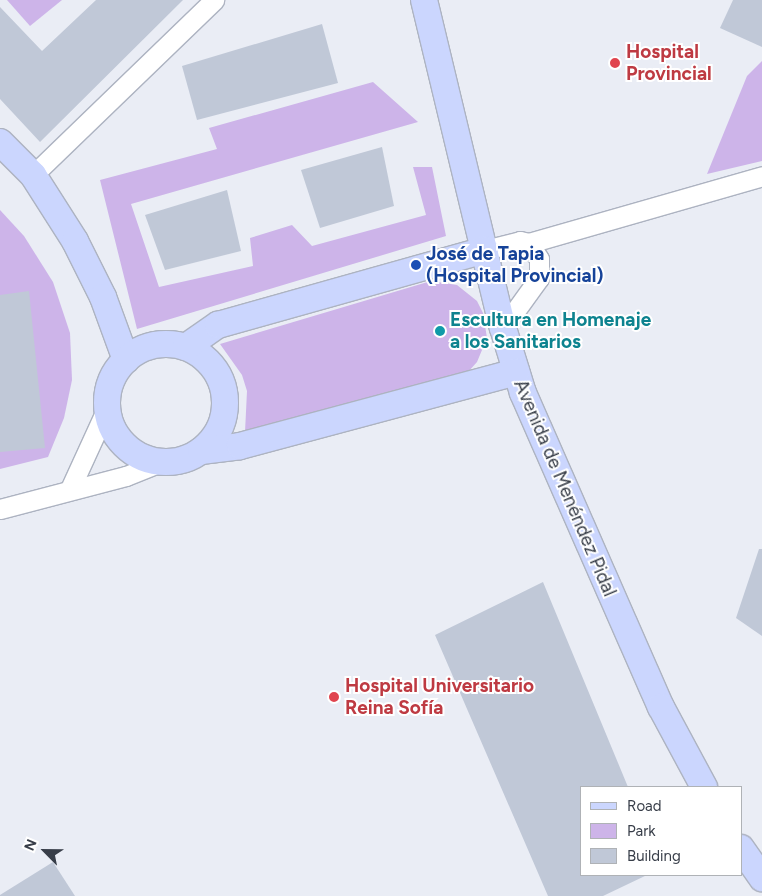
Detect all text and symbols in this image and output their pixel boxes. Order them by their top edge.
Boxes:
place label: Hospital Provincial [626,41,712,85]
marker: Hospital Provincial [608,56,622,70]
place label: José de Tapia (Hospital Provincial) [426,243,604,287]
marker: José de Tapia (Hospital Provincial) [410,259,422,271]
place label: Escultura en Homenaje a los Sanitarios [450,309,651,353]
marker: Escultura en Homenaje a los Sanitarios [434,325,446,337]
street label: Avenida de Menéndez Pidal [509,376,621,600]
place label: Hospital Universitario Reina Sofía [345,675,534,719]
marker: Hospital Universitario Reina Sofía [327,690,341,704]
legend [580,786,742,876]
text: Road [627,797,662,815]
text: Park [627,822,656,840]
north arrow [20,826,70,876]
text: N [21,837,41,853]
text: Building [627,847,681,865]

